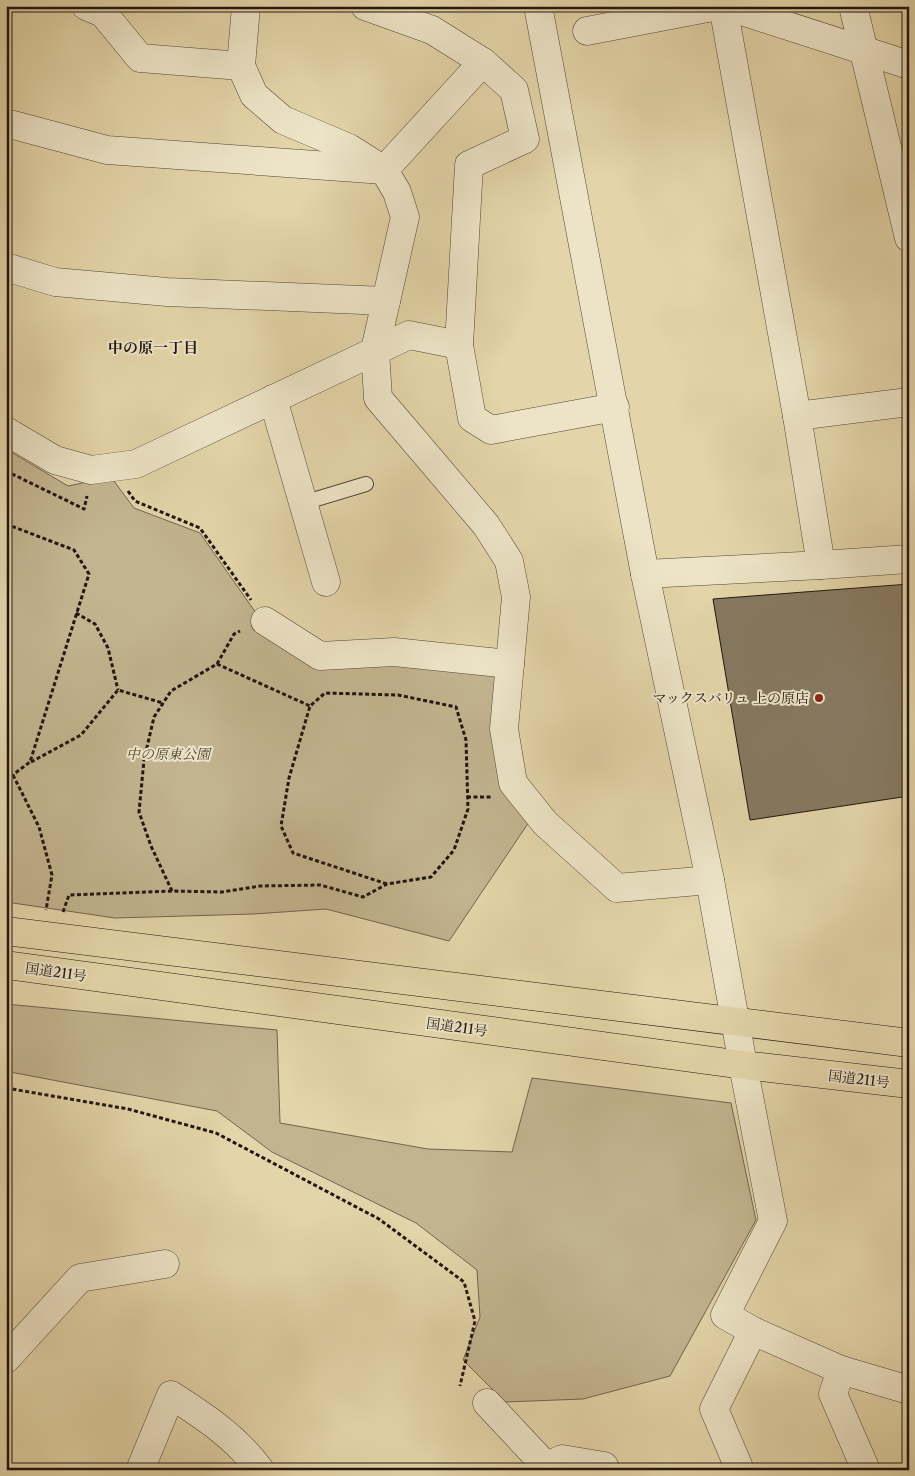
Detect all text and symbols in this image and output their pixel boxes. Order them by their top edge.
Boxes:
district label: 中の原一丁目 [108,338,198,357]
place label: マックスバリュ 上の原店 [652,689,809,707]
marker: マックスバリュ 上の原店 [813,692,825,704]
park label: 中の原東公園 [126,745,212,763]
street label: 国道211号 [24,959,88,985]
street label: 国道211号 [425,1014,489,1040]
street label: 国道211号 [827,1066,891,1092]

